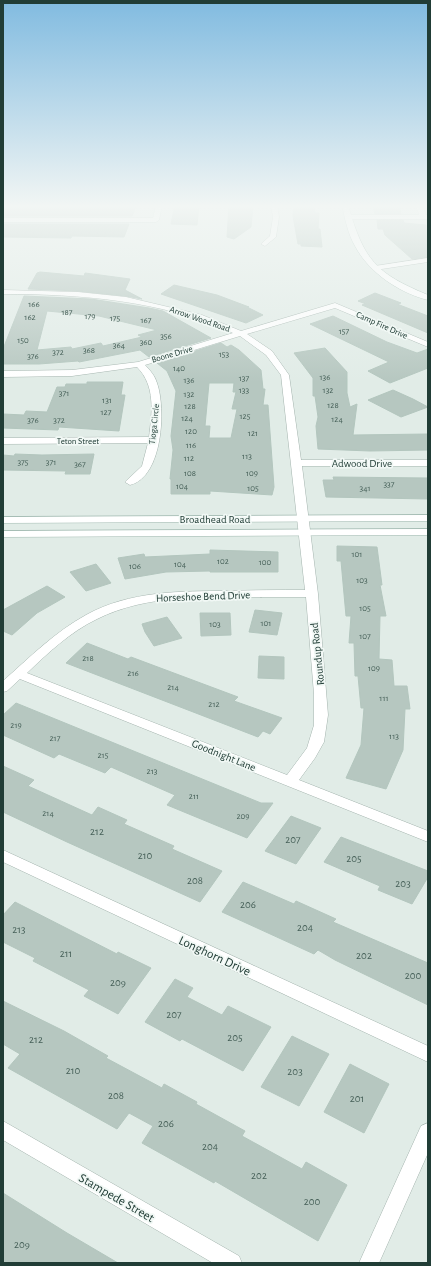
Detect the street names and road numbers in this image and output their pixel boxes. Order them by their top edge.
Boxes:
street label: Arrow Wood Road [168,305,232,334]
street label: Camp Fire Drive [355,310,409,341]
street label: Boone Drive [150,344,194,365]
street label: Tioga Circle [148,403,161,445]
street label: Teton Street [57,437,99,446]
street label: Adwood Drive [332,458,392,469]
street label: Broadhead Road [180,514,251,525]
street label: Horseshoe Bend Drive [156,589,250,604]
street label: Roundup Road [309,622,326,686]
street label: Goodnight Lane [190,738,257,773]
street label: Longhorn Drive [176,934,252,979]
street label: Stampede Street [76,1172,156,1225]

